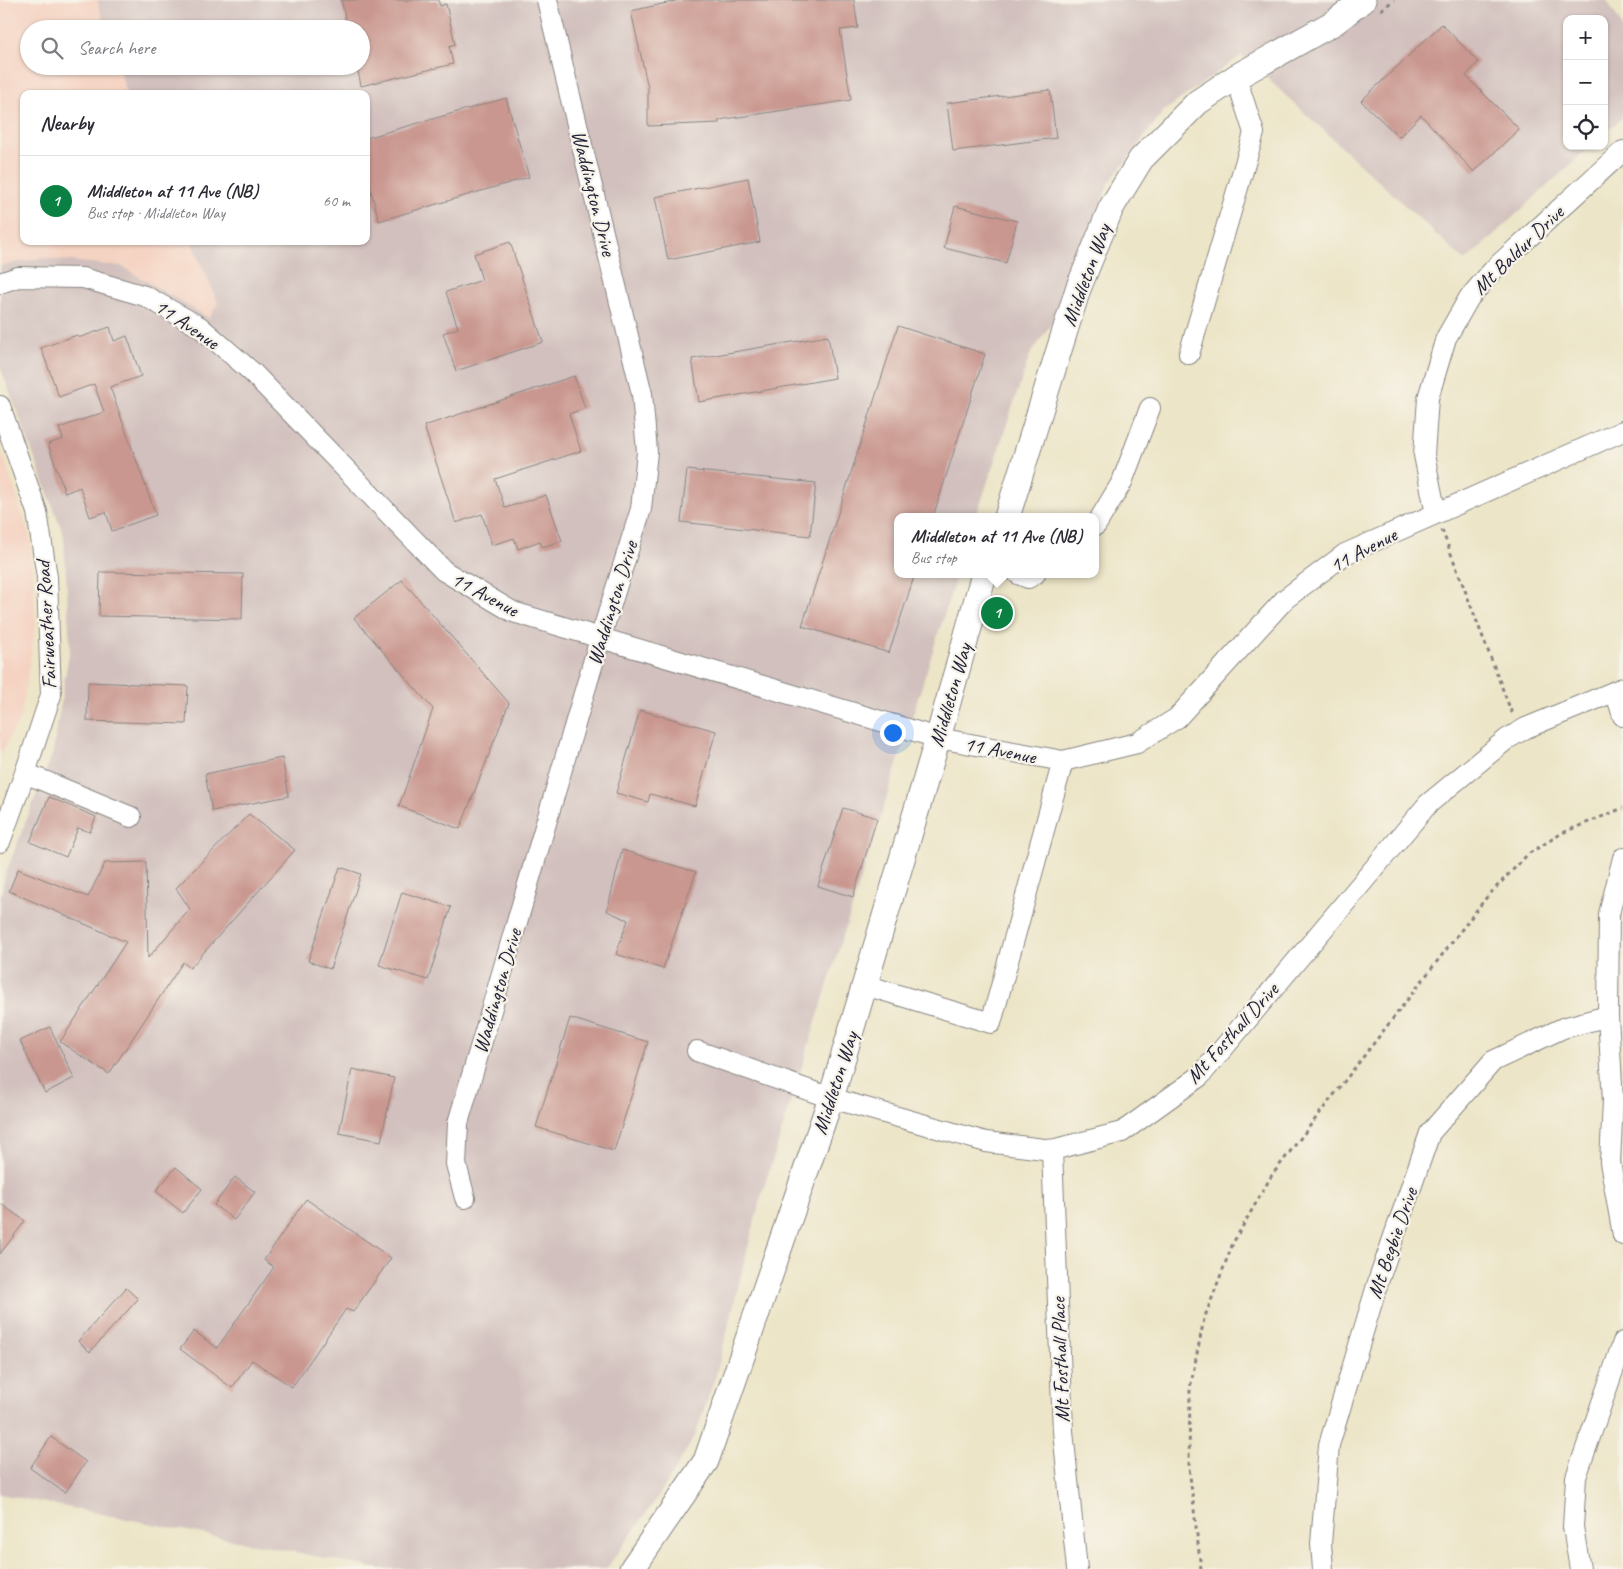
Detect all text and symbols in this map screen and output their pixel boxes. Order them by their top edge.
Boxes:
map controls [1563,15,1608,150]
button: + [1563,15,1608,60]
search box [20,20,370,75]
icon: search [38,34,66,62]
text: Search here [78,36,155,60]
button: − [1563,60,1608,105]
button: locate [1563,105,1608,150]
text: Nearby [40,110,93,136]
street label: Waddington Drive [566,128,622,260]
text: Middleton at 11 Ave (NB) [87,179,258,203]
text: 1 [52,191,60,211]
text: 60 m [323,191,350,211]
street label: Mt Baldur Drive [1467,198,1571,300]
text: Bus stop · Middleton Way [87,203,225,223]
street label: Middleton Way [1056,219,1117,329]
street label: 11 Avenue [150,293,225,356]
popup [894,513,1099,578]
street label: 11 Avenue [1325,521,1402,578]
text: Middleton at 11 Ave (NB) [911,524,1082,548]
street label: Waddington Drive [581,537,644,668]
text: Bus stop [911,548,957,568]
street label: Fairweather Road [30,557,62,690]
street label: 11 Avenue [447,566,524,623]
pin: 1 [981,594,1013,632]
street label: Middleton Way [923,638,978,750]
your location [880,720,906,746]
street label: 11 Avenue [962,730,1039,770]
street label: Waddington Drive [467,925,527,1056]
street label: Mt Fosthall Drive [1180,976,1285,1089]
street label: Middleton Way [806,1027,864,1138]
street label: Mt Begbie Drive [1361,1183,1423,1302]
street label: Mt Fosthall Place [1045,1295,1075,1423]

